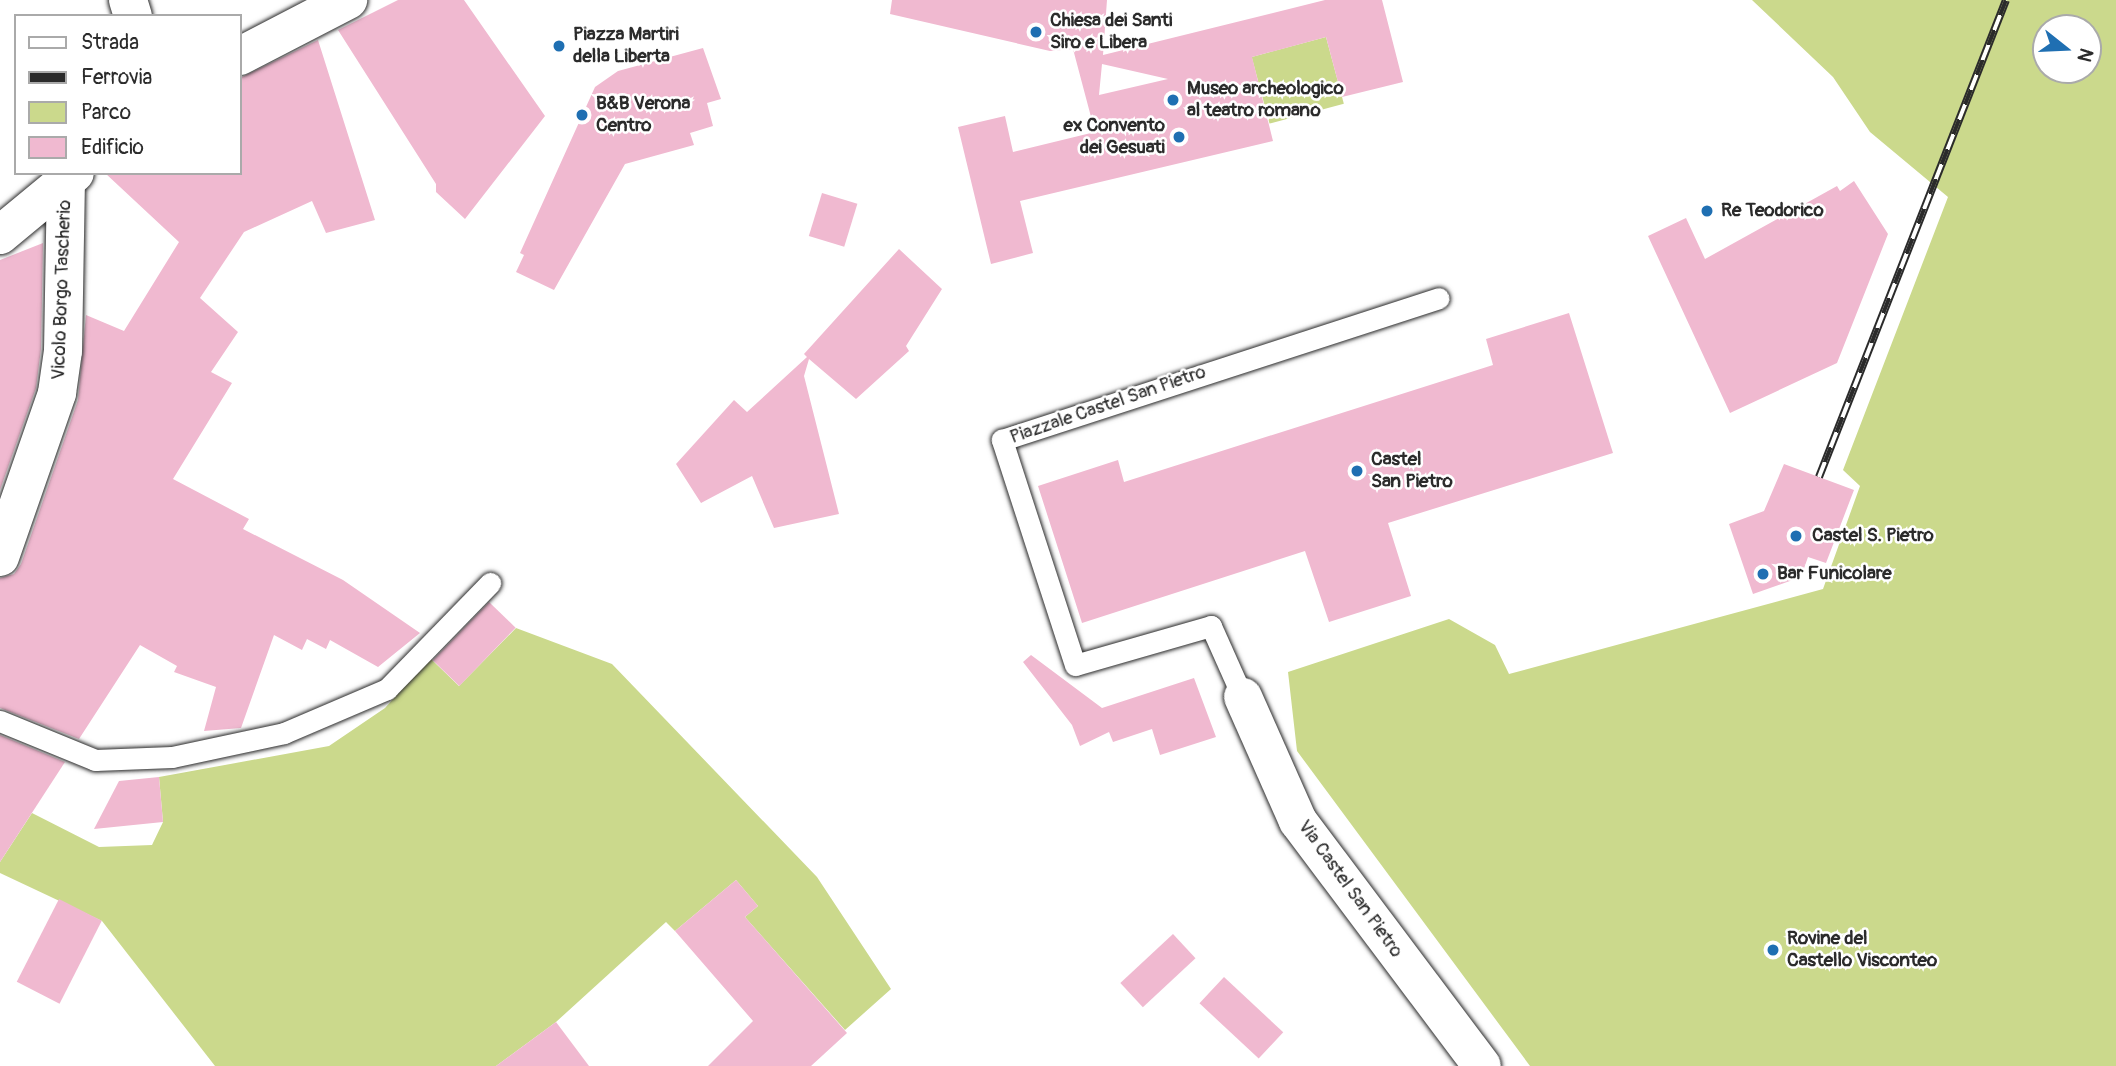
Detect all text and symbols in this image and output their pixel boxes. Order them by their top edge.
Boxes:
place label: Chiesa dei Santi Siro e Libera [1050,10,1172,54]
legend [14,14,242,175]
north arrow [2032,14,2102,84]
place label: Piazza Martiri della Liberta [573,24,679,68]
marker: Chiesa dei Santi Siro e Libera [1028,24,1044,40]
text: Strada [81,29,139,56]
marker: Piazza Martiri della Liberta [551,38,567,54]
text: N [2072,45,2098,65]
text: Ferrovia [81,64,152,91]
place label: Museo archeologico al teatro romano [1187,78,1344,122]
marker: Museo archeologico al teatro romano [1165,92,1181,108]
place label: B&B Verona Centro [596,93,690,137]
text: Parco [81,99,131,126]
marker: B&B Verona Centro [574,107,590,123]
place label: ex Convento dei Gesuati [1064,115,1165,159]
marker: ex Convento dei Gesuati [1171,129,1187,145]
text: Edificio [81,134,144,161]
street label: Vicolo Borgo Tascherio [47,200,77,380]
place label: Re Teodorico [1721,200,1824,222]
marker: Re Teodorico [1699,203,1715,219]
street label: Piazzale Castel San Pietro [1007,361,1209,449]
place label: Castel San Pietro [1371,449,1453,493]
marker: Castel San Pietro [1349,463,1365,479]
place label: Castel S. Pietro [1812,525,1934,547]
marker: Castel S. Pietro [1786,526,1806,546]
place label: Bar Funicolare [1777,563,1892,585]
marker: Bar Funicolare [1755,566,1771,582]
street label: Via Castel San Pietro [1293,816,1407,962]
place label: Rovine del Castello Visconteo [1787,928,1937,972]
marker: Rovine del Castello Visconteo [1765,942,1781,958]

